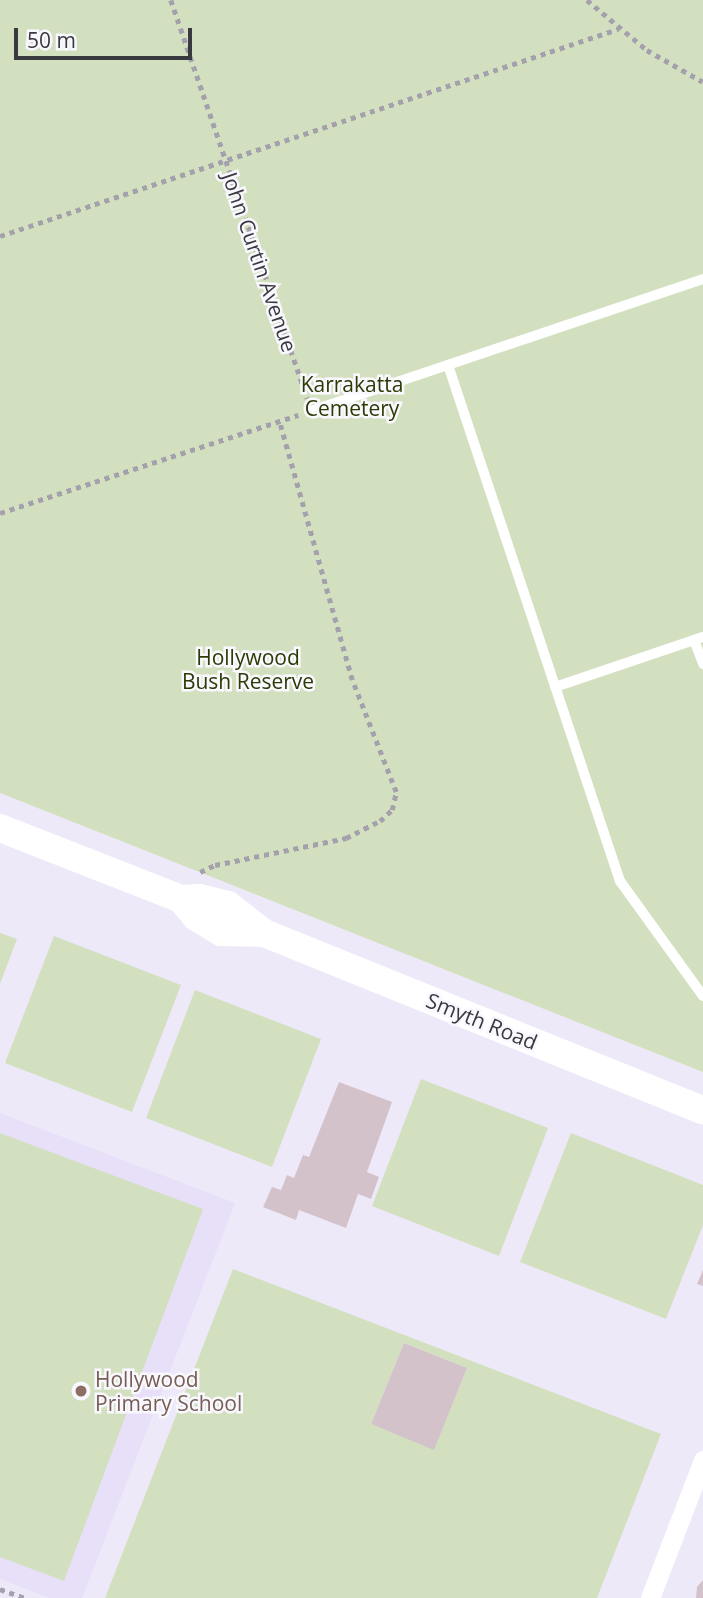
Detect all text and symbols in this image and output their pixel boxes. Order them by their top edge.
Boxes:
scale bar [18,14,196,58]
text: 50 m [27,26,76,54]
street label: John Curtin Avenue [217,169,303,355]
park label: Karrakatta Cemetery [301,371,403,421]
park label: Hollywood Bush Reserve [182,644,314,694]
street label: Smyth Road [423,987,541,1055]
place label: Hollywood Primary School [95,1366,242,1416]
marker: Hollywood Primary School [73,1383,89,1399]

